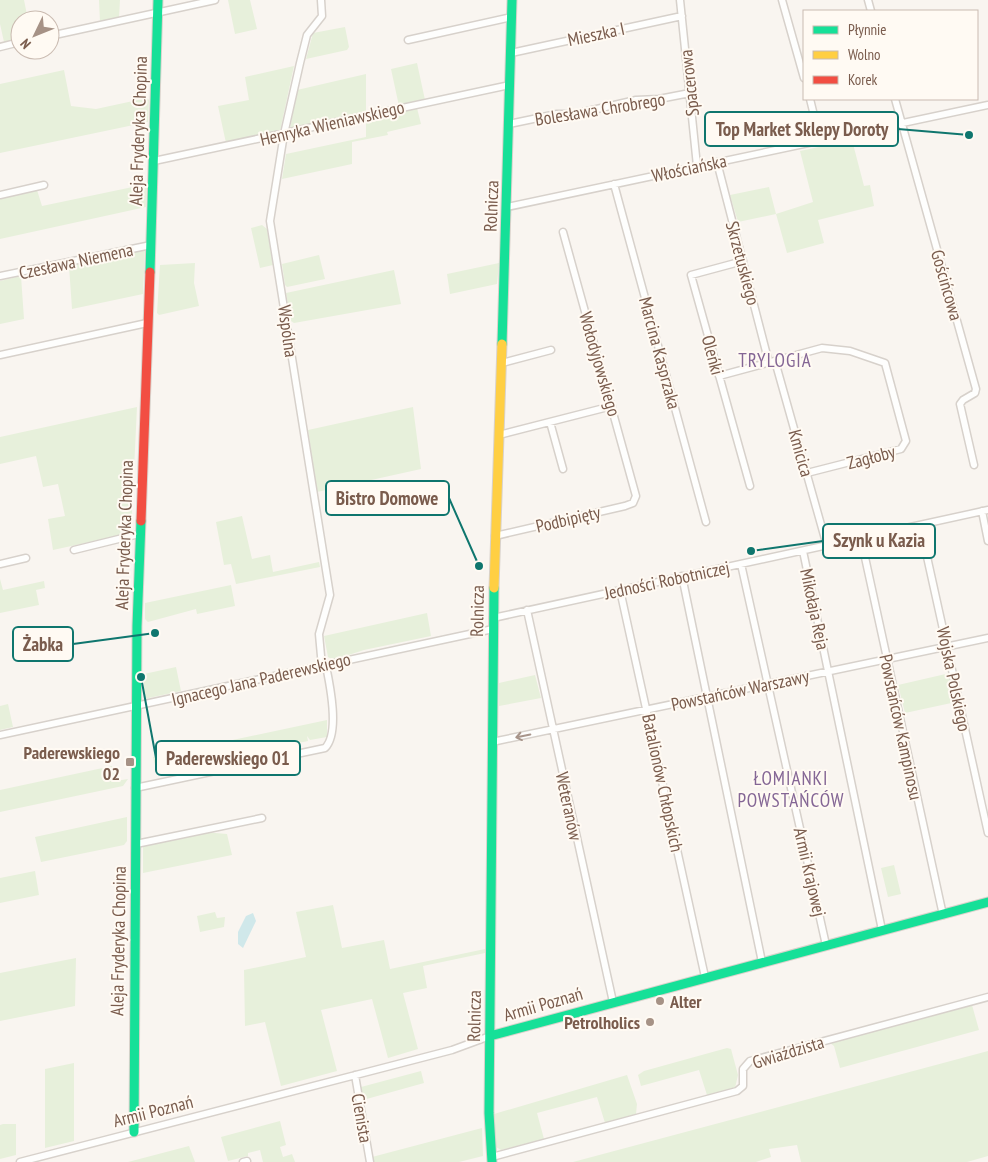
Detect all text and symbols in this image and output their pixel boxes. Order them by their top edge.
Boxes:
north arrow [10,10,60,60]
legend [803,10,978,100]
street label: Mieszka I [565,17,627,51]
text: Płynnie [848,20,887,39]
text: N [16,35,35,53]
text: Wolno [848,45,881,64]
street label: Spacerowa [674,49,704,117]
street label: Aleja Fryderyka Chopina [124,56,152,206]
text: Korek [848,70,878,89]
street label: Bolesława Chrobrego [533,87,667,131]
street label: Henryka Wieniawskiego [258,95,407,151]
callout: Top Market Sklepy Doroty [705,112,898,146]
text: Top Market Sklepy Doroty [716,117,889,141]
street label: Włościańska [650,149,728,187]
street label: Rolnicza [479,180,503,232]
street label: Skrzetuskiego [721,219,765,308]
street label: Czesława Niemena [17,238,135,284]
street label: Gościńcowa [926,247,968,323]
street label: Marcina Kasprzaka [634,294,686,412]
street label: Wspólna [273,303,303,359]
street label: Wołodyjowskiego [574,309,626,419]
street label: Oleńki [697,333,729,377]
district label: TRYLOGIA [738,348,812,372]
street label: Kmicica [783,427,819,479]
street label: Zagłoby [844,439,898,474]
street label: Aleja Fryderyka Chopina [110,460,138,610]
callout: Bistro Domowe [326,481,449,515]
text: Bistro Domowe [336,486,438,510]
street label: Podbipięty [533,500,603,538]
callout: Szynk u Kazia [823,524,935,558]
text: Szynk u Kazia [833,528,925,552]
street label: Jedności Robotniczej [601,556,732,605]
street label: Mikołaja Reja [795,566,835,652]
street label: Rolnicza [465,585,489,637]
street label: Wojska Polskiego [932,624,976,734]
callout: Żabka [13,627,73,661]
text: Żabka [23,632,63,656]
street label: Ignacego Jana Paderewskiego [169,647,353,711]
street label: Powstańców Kampinosu [874,652,928,802]
street label: Powstańców Warszawy [669,664,811,716]
street label: Batalionów Chłopskich [637,712,689,854]
one-way arrow [515,732,531,741]
place label: Paderewskiego 02 [24,741,120,785]
callout: Paderewskiego 01 [156,741,300,775]
text: Paderewskiego 01 [166,746,290,770]
marker: Paderewskiego 02 [124,756,136,768]
district label: ŁOMIANKI POWSTAŃCÓW [737,766,845,812]
street label: Weteranów [551,770,588,843]
street label: Armii Krajowej [789,825,831,919]
street label: Aleja Fryderyka Chopina [105,866,131,1016]
street label: Armii Poznań [501,982,585,1026]
street label: Rolnicza [462,990,486,1042]
place label: Alter [669,990,702,1013]
marker: Alter [654,995,666,1007]
place label: Petrolholics [564,1011,640,1034]
marker: Petrolholics [644,1016,656,1028]
street label: Gwiaździsta [750,1030,826,1074]
street label: Armii Poznań [111,1090,195,1132]
street label: Cienista [346,1092,378,1144]

